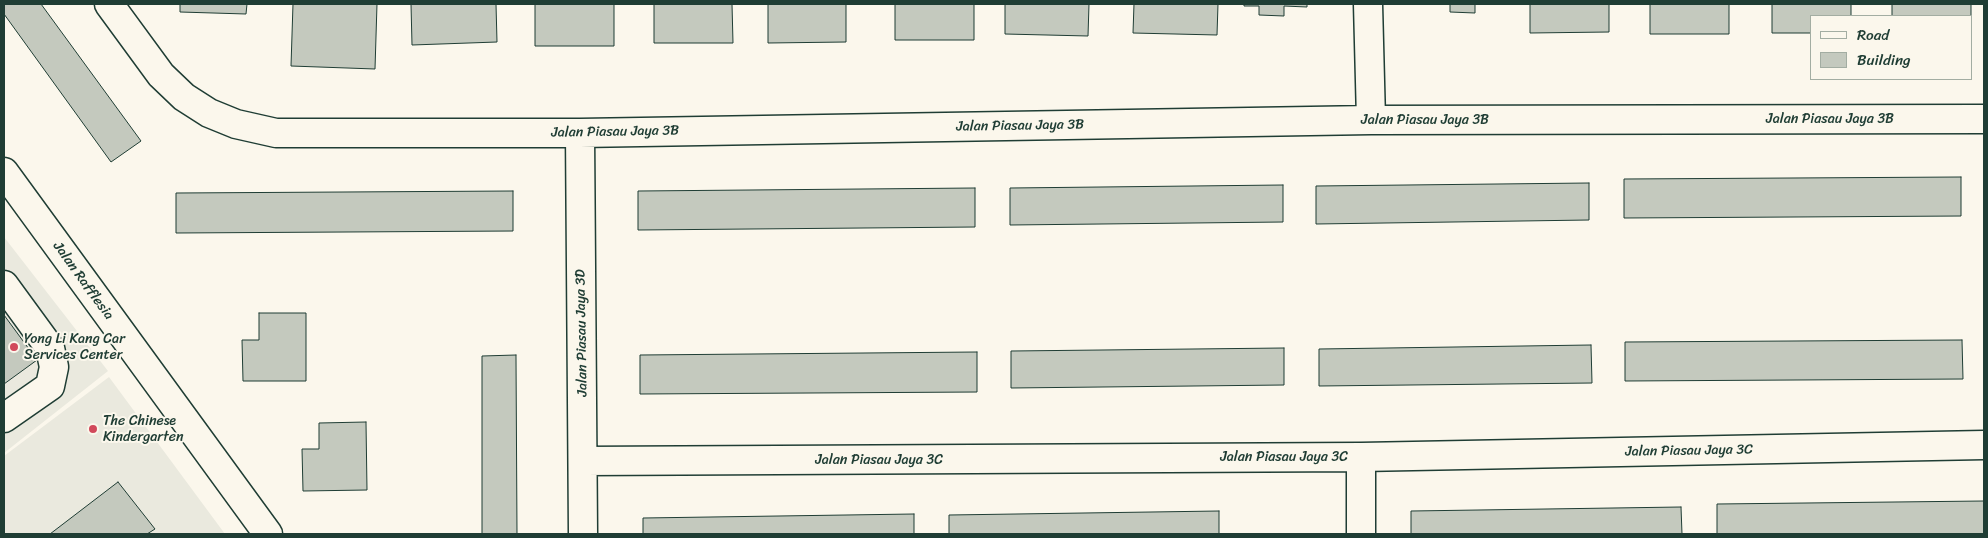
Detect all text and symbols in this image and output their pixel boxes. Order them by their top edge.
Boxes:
legend [1810,15,1973,80]
text: Road [1857,22,1889,48]
text: Building [1857,47,1911,73]
street label: Jalan Piasau Jaya 3B [1766,111,1894,127]
street label: Jalan Piasau Jaya 3B [1361,112,1489,128]
street label: Jalan Piasau Jaya 3B [956,116,1084,136]
street label: Jalan Piasau Jaya 3B [551,122,679,142]
street label: Jalan Rafflesia [49,239,117,323]
street label: Jalan Piasau Jaya 3D [572,269,592,397]
place label: Yong Li Kang Car Services Center [24,331,125,364]
marker: Yong Li Kang Car Services Center [8,341,20,353]
place label: The Chinese Kindergarten [103,413,183,446]
marker: The Chinese Kindergarten [87,423,99,435]
street label: Jalan Piasau Jaya 3C [1625,441,1753,461]
street label: Jalan Piasau Jaya 3C [1220,449,1348,465]
street label: Jalan Piasau Jaya 3C [815,452,943,468]

